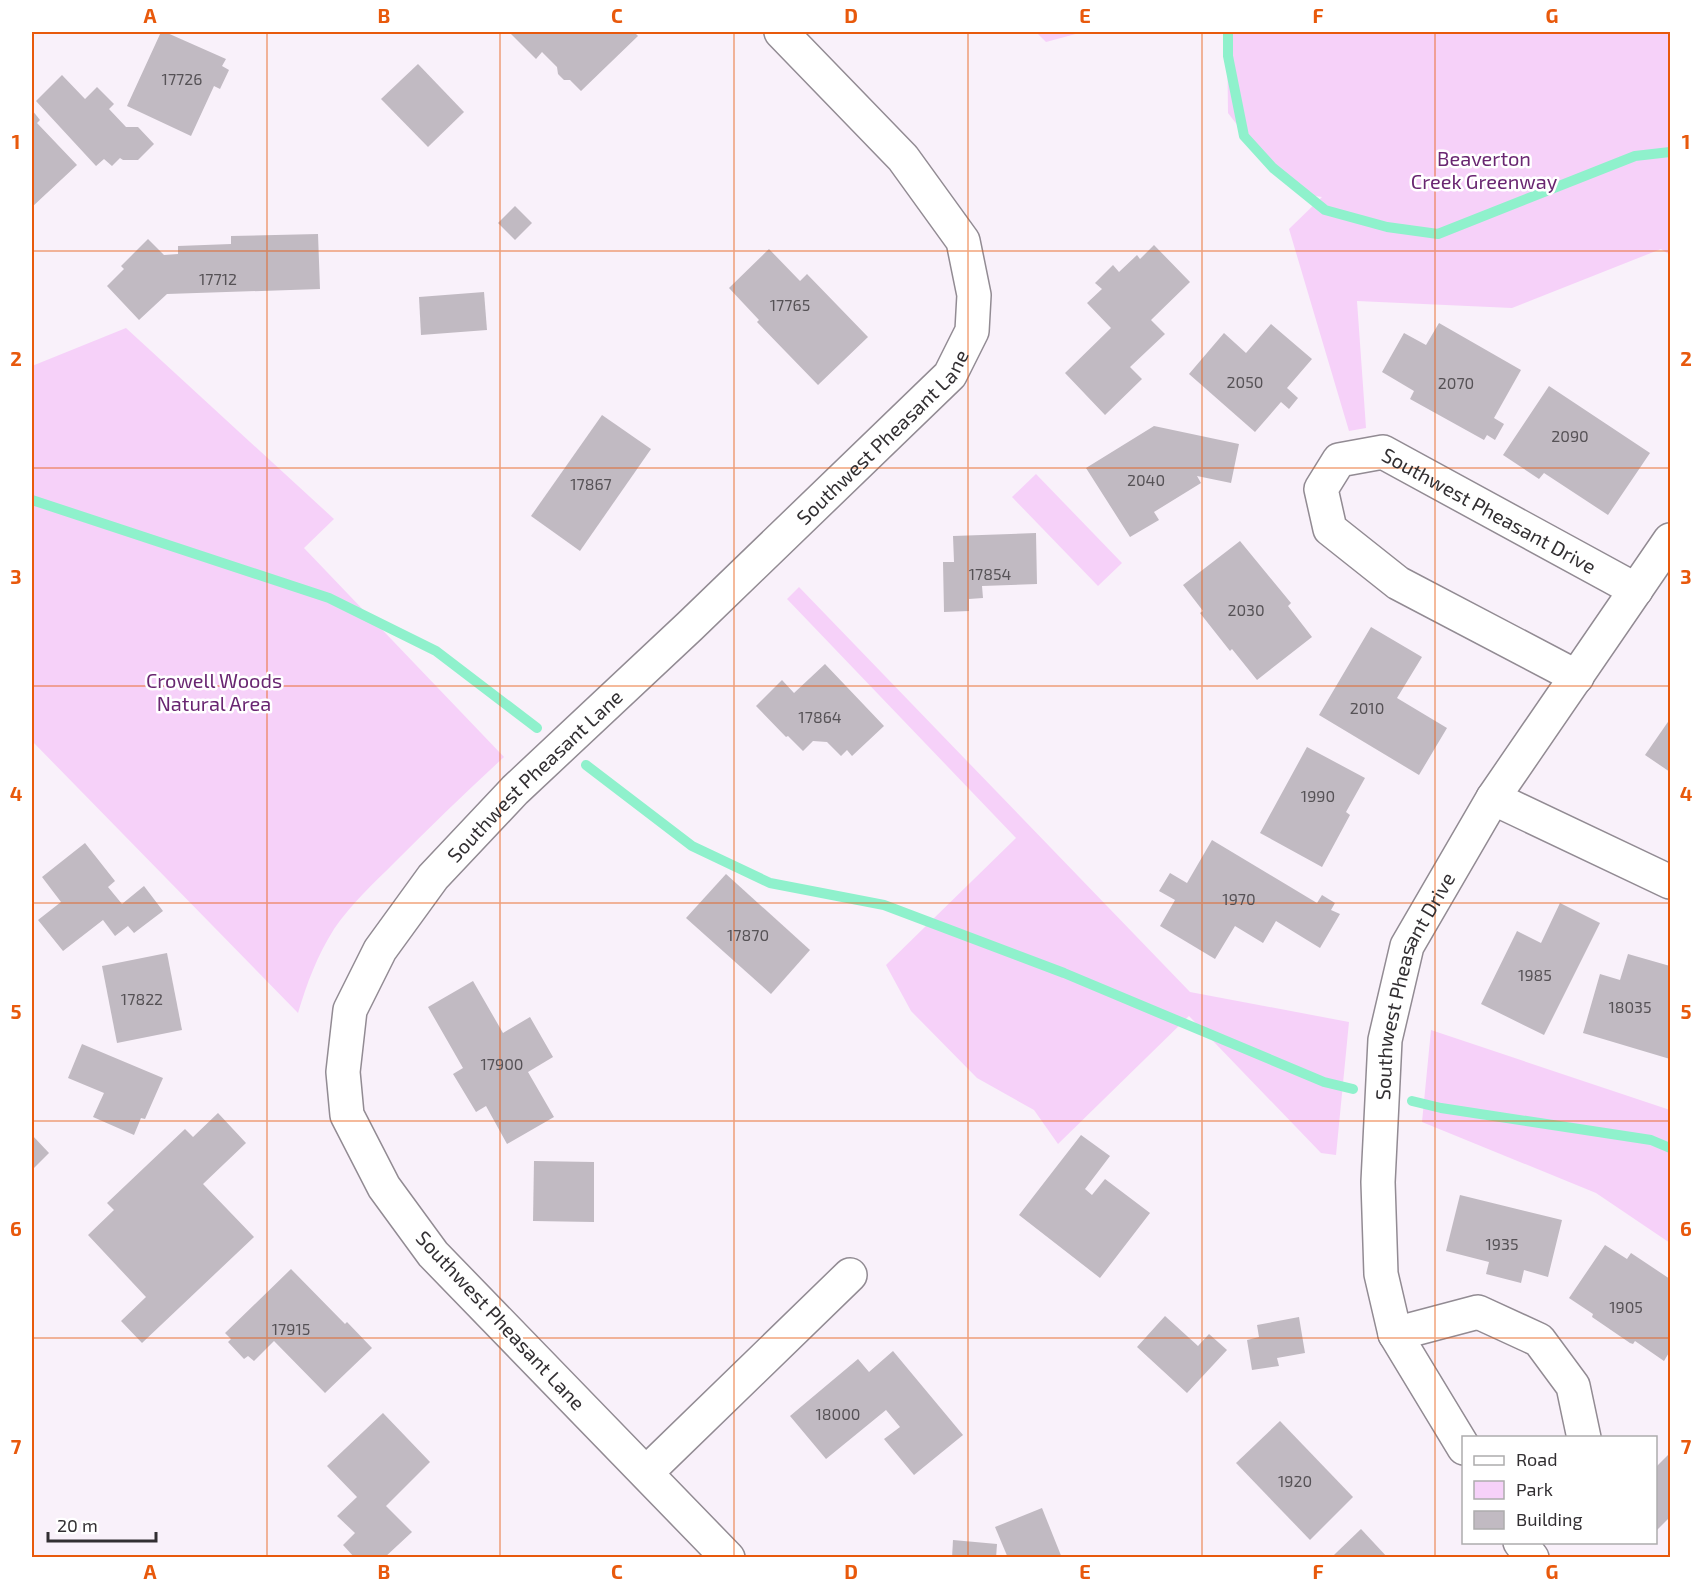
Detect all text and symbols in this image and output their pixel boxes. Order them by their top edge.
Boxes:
text: A [143,3,157,27]
text: B [378,3,390,27]
text: C [611,3,623,27]
text: D [844,3,858,27]
text: E [1079,3,1091,27]
text: F [1312,3,1324,27]
text: G [1546,3,1558,27]
house number: 17726 [162,69,202,88]
text: 1 [12,129,20,153]
text: 1 [1682,129,1690,153]
park label: Beaverton Creek Greenway [1411,146,1558,193]
house number: 17712 [199,269,237,288]
house number: 17765 [770,295,810,314]
street label: Southwest Pheasant Lane [791,345,973,529]
text: 2 [10,346,22,370]
text: 2 [1680,346,1692,370]
house number: 2050 [1227,372,1263,391]
house number: 2070 [1438,373,1474,392]
house number: 2090 [1551,426,1589,445]
street label: Southwest Pheasant Drive [1378,442,1601,578]
house number: 2040 [1127,470,1165,489]
house number: 17867 [570,474,612,493]
text: 3 [10,564,22,588]
house number: 17854 [969,564,1011,583]
text: 3 [1680,564,1692,588]
house number: 2030 [1227,600,1265,619]
park label: Crowell Woods Natural Area [146,668,282,715]
street label: Southwest Pheasant Lane [442,684,627,867]
house number: 2010 [1350,698,1384,717]
house number: 17864 [798,707,842,726]
text: 4 [10,781,23,805]
text: 4 [1680,781,1693,805]
house number: 1990 [1301,786,1335,805]
street label: Southwest Pheasant Drive [1370,868,1459,1101]
house number: 1970 [1222,889,1256,908]
house number: 17870 [727,925,769,944]
house number: 1985 [1518,965,1552,984]
house number: 17822 [121,989,163,1008]
house number: 18035 [1608,997,1652,1016]
text: 5 [10,999,22,1023]
text: 5 [1680,999,1692,1023]
house number: 17900 [480,1054,524,1073]
text: 6 [10,1216,22,1240]
text: 6 [1680,1216,1692,1240]
street label: Southwest Pheasant Lane [412,1225,590,1415]
house number: 1935 [1486,1234,1519,1253]
house number: 1905 [1609,1297,1643,1316]
house number: 17915 [272,1319,310,1338]
house number: 18000 [815,1404,861,1423]
text: 7 [11,1434,22,1458]
text: 7 [1681,1434,1692,1458]
legend [1462,1436,1657,1544]
text: Road [1516,1448,1557,1470]
house number: 1920 [1278,1471,1312,1490]
text: Park [1516,1478,1553,1500]
scale bar [48,1505,156,1543]
text: Building [1516,1508,1583,1530]
text: 20 m [57,1514,98,1536]
text: A [143,1559,157,1583]
text: B [378,1559,390,1583]
text: C [611,1559,623,1583]
text: D [844,1559,858,1583]
text: E [1079,1559,1091,1583]
text: F [1312,1559,1324,1583]
text: G [1546,1559,1558,1583]

